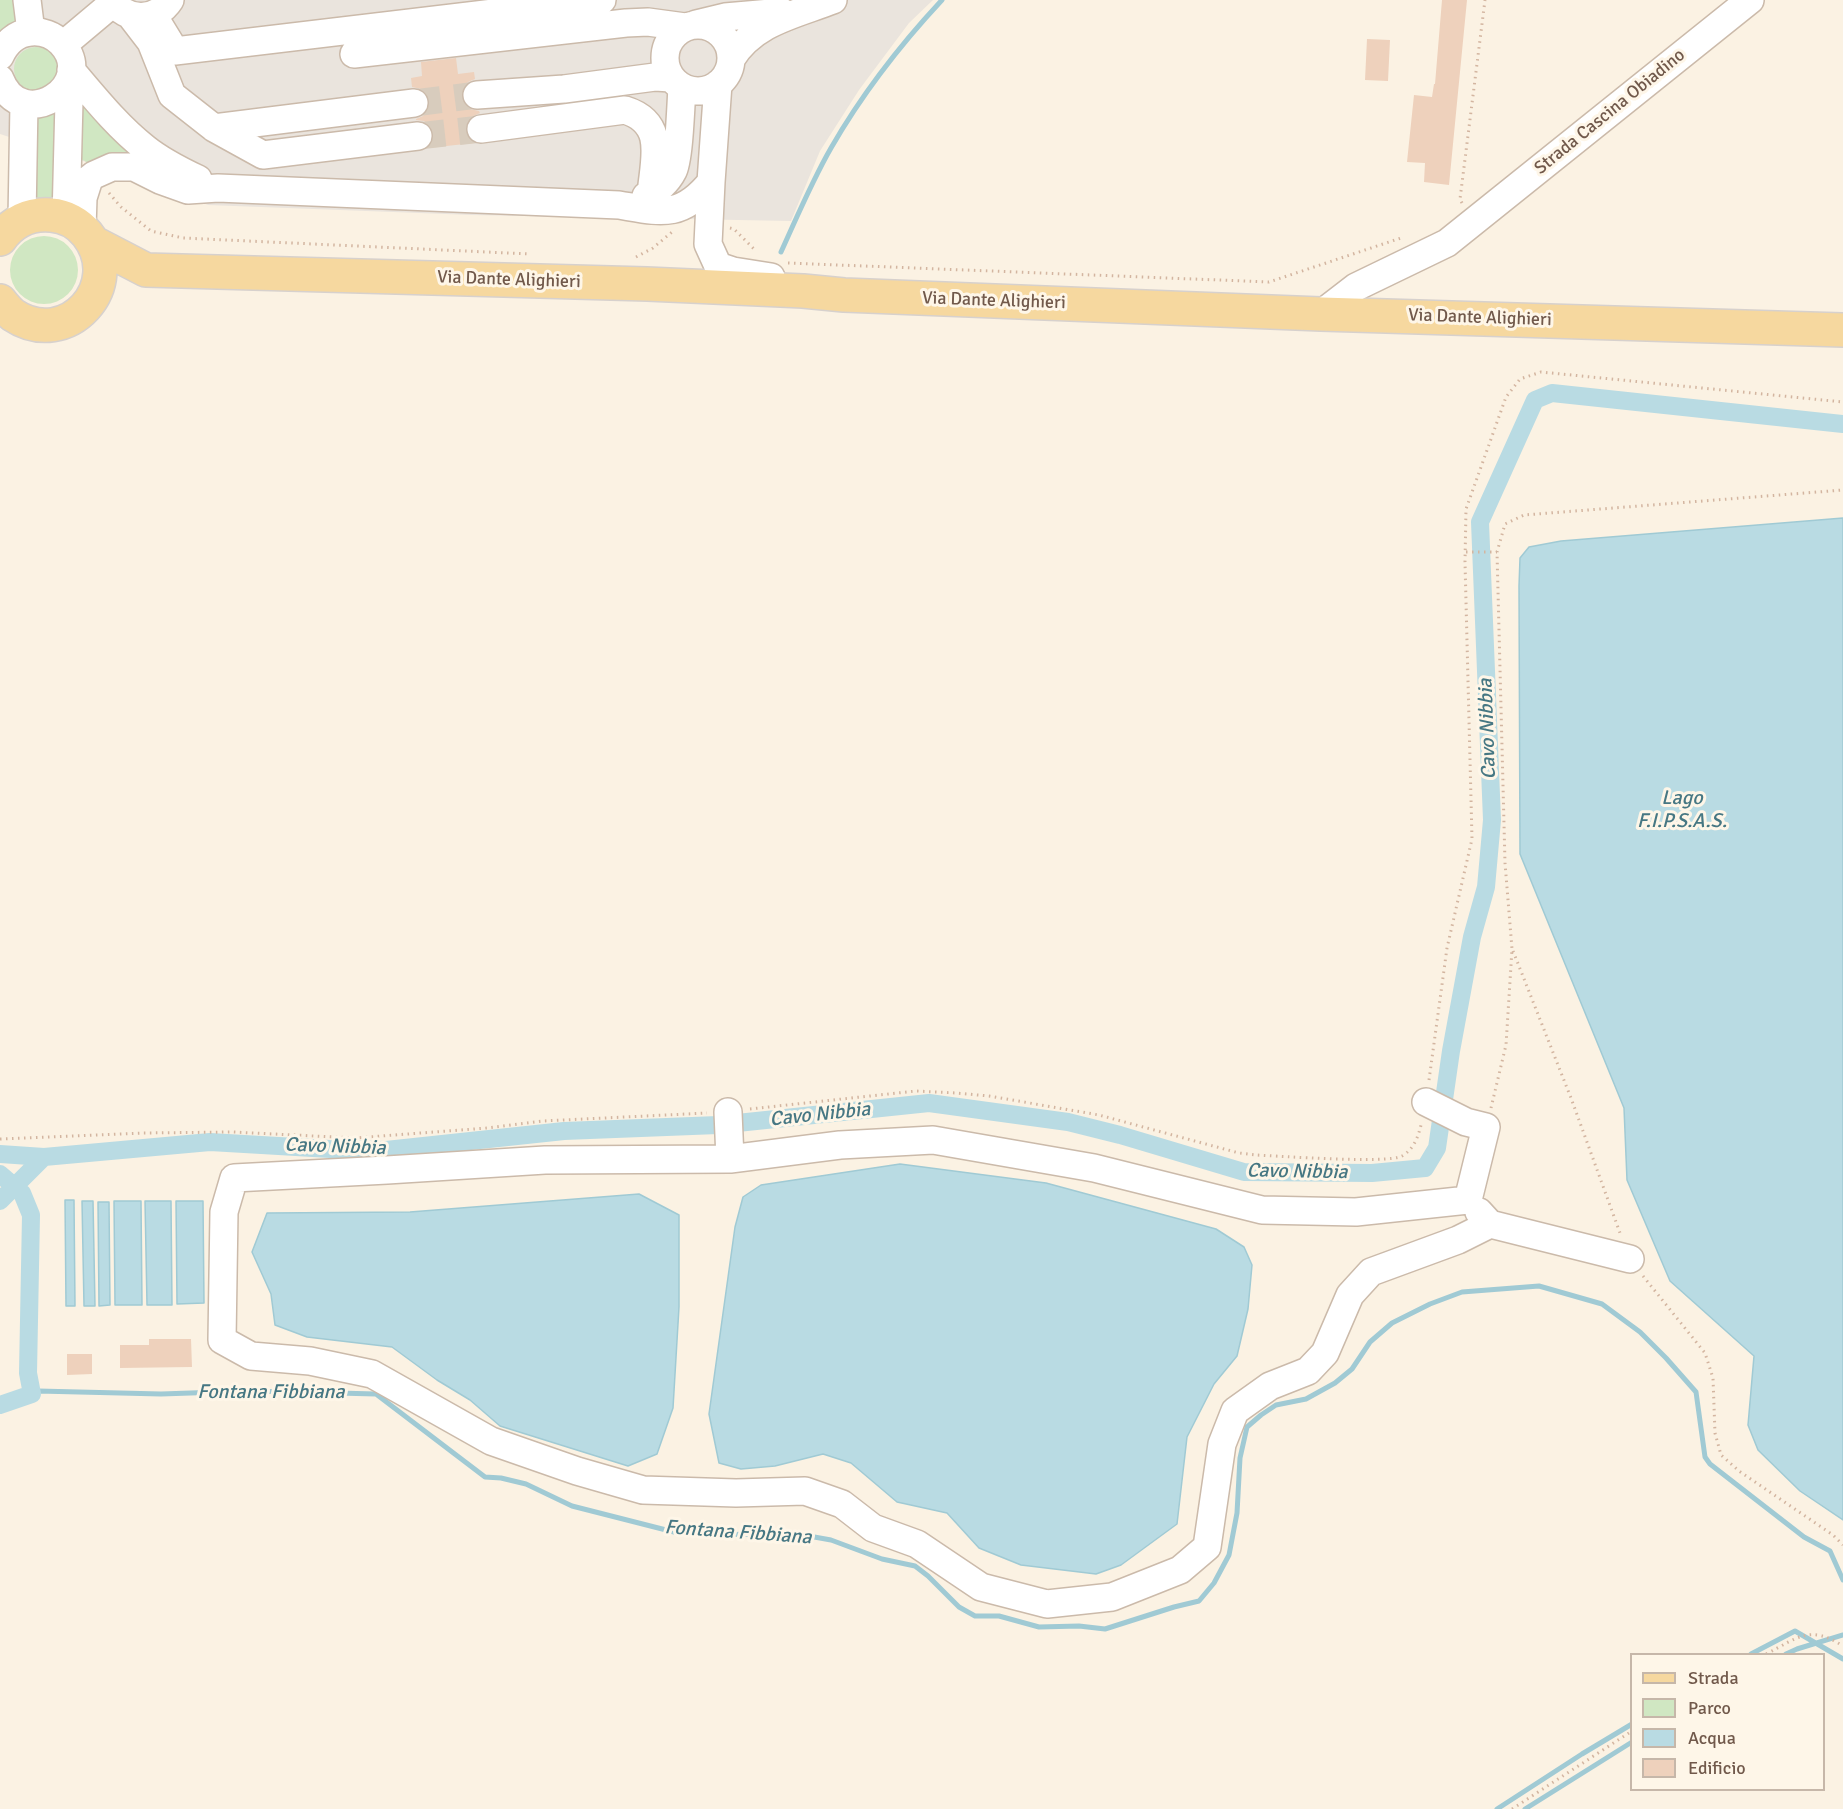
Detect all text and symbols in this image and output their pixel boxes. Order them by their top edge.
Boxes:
street label: Strada Cascina Obiadino [1530,45,1690,179]
street label: Via Dante Alighieri [437,267,581,293]
street label: Via Dante Alighieri [922,288,1066,314]
street label: Via Dante Alighieri [1408,305,1552,331]
water label: Cavo Nibbia [1474,678,1502,780]
water label: Lago F.I.P.S.A.S. [1637,787,1727,834]
water label: Cavo Nibbia [768,1098,872,1132]
water label: Cavo Nibbia [284,1133,386,1161]
water label: Cavo Nibbia [1246,1159,1348,1185]
water label: Fontana Fibbiana [197,1381,345,1405]
water label: Fontana Fibbiana [664,1516,812,1550]
legend [1630,1653,1825,1791]
text: Strada [1688,1667,1739,1689]
text: Parco [1688,1697,1731,1719]
text: Acqua [1688,1727,1736,1749]
text: Edificio [1688,1757,1746,1779]

